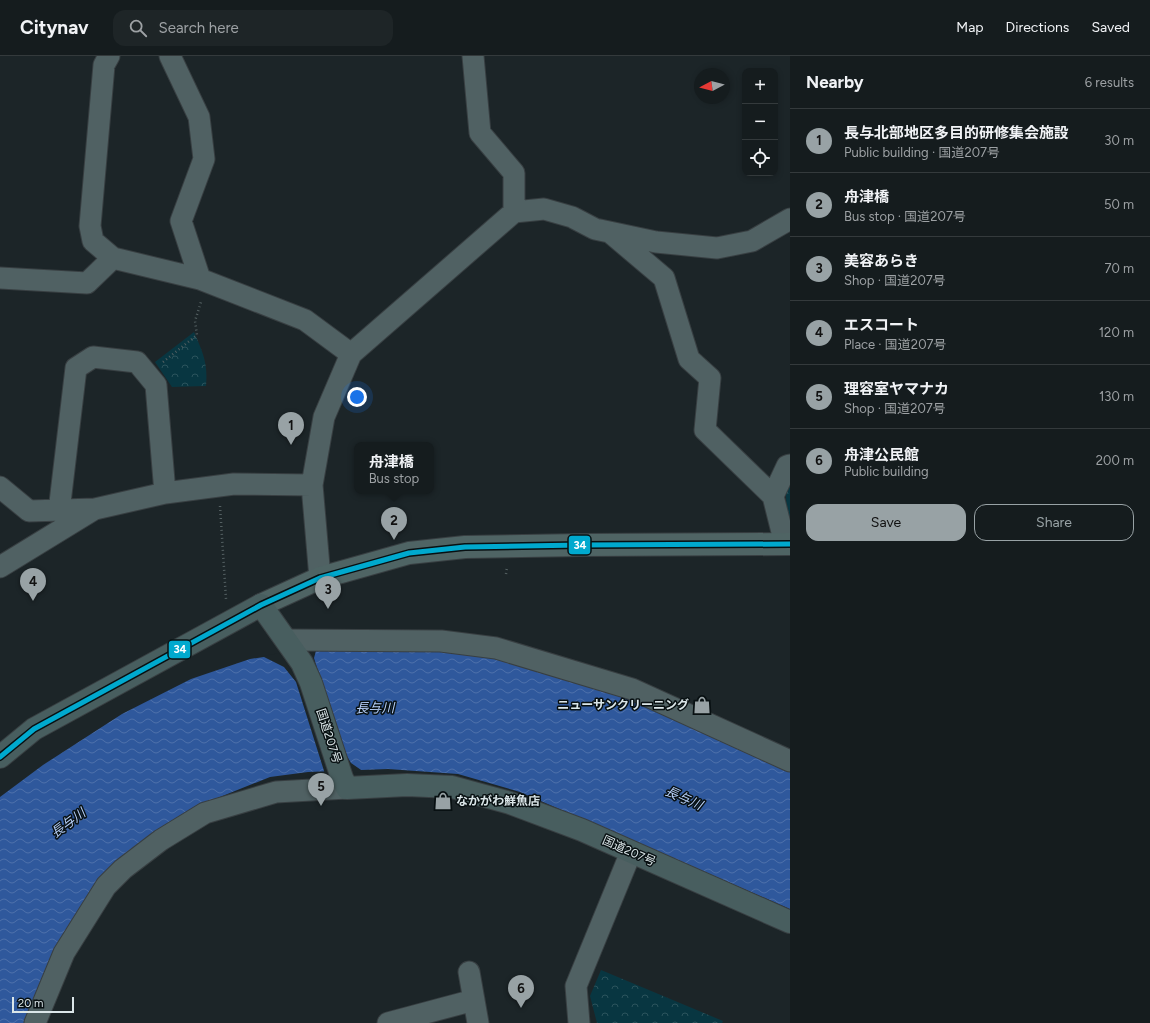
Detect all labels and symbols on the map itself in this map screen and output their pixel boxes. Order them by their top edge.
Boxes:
north arrow [694,68,730,104]
your location [347,387,367,407]
pin: 1 [278,412,304,445]
pin: 2 [381,507,407,540]
line badge: 34 [568,535,591,555]
text: 34 [573,539,587,552]
pin: 4 [20,568,46,601]
pin: 3 [315,576,341,609]
line badge: 34 [168,640,191,659]
text: 34 [173,643,187,656]
shop icon: ニューサンクリーニング [692,695,712,715]
place label: ニューサンクリーニング [557,698,689,712]
water label: 長与川 [355,700,397,716]
street label: 国道207号 [314,707,344,765]
pin: 5 [308,773,334,806]
water label: 長与川 [663,783,707,814]
shop icon: なかがわ鮮魚店 [433,791,453,811]
place label: なかがわ鮮魚店 [456,794,540,808]
water label: 長与川 [48,804,90,841]
street label: 国道207号 [600,833,658,869]
pin: 6 [508,975,534,1008]
scale bar [12,995,74,1014]

